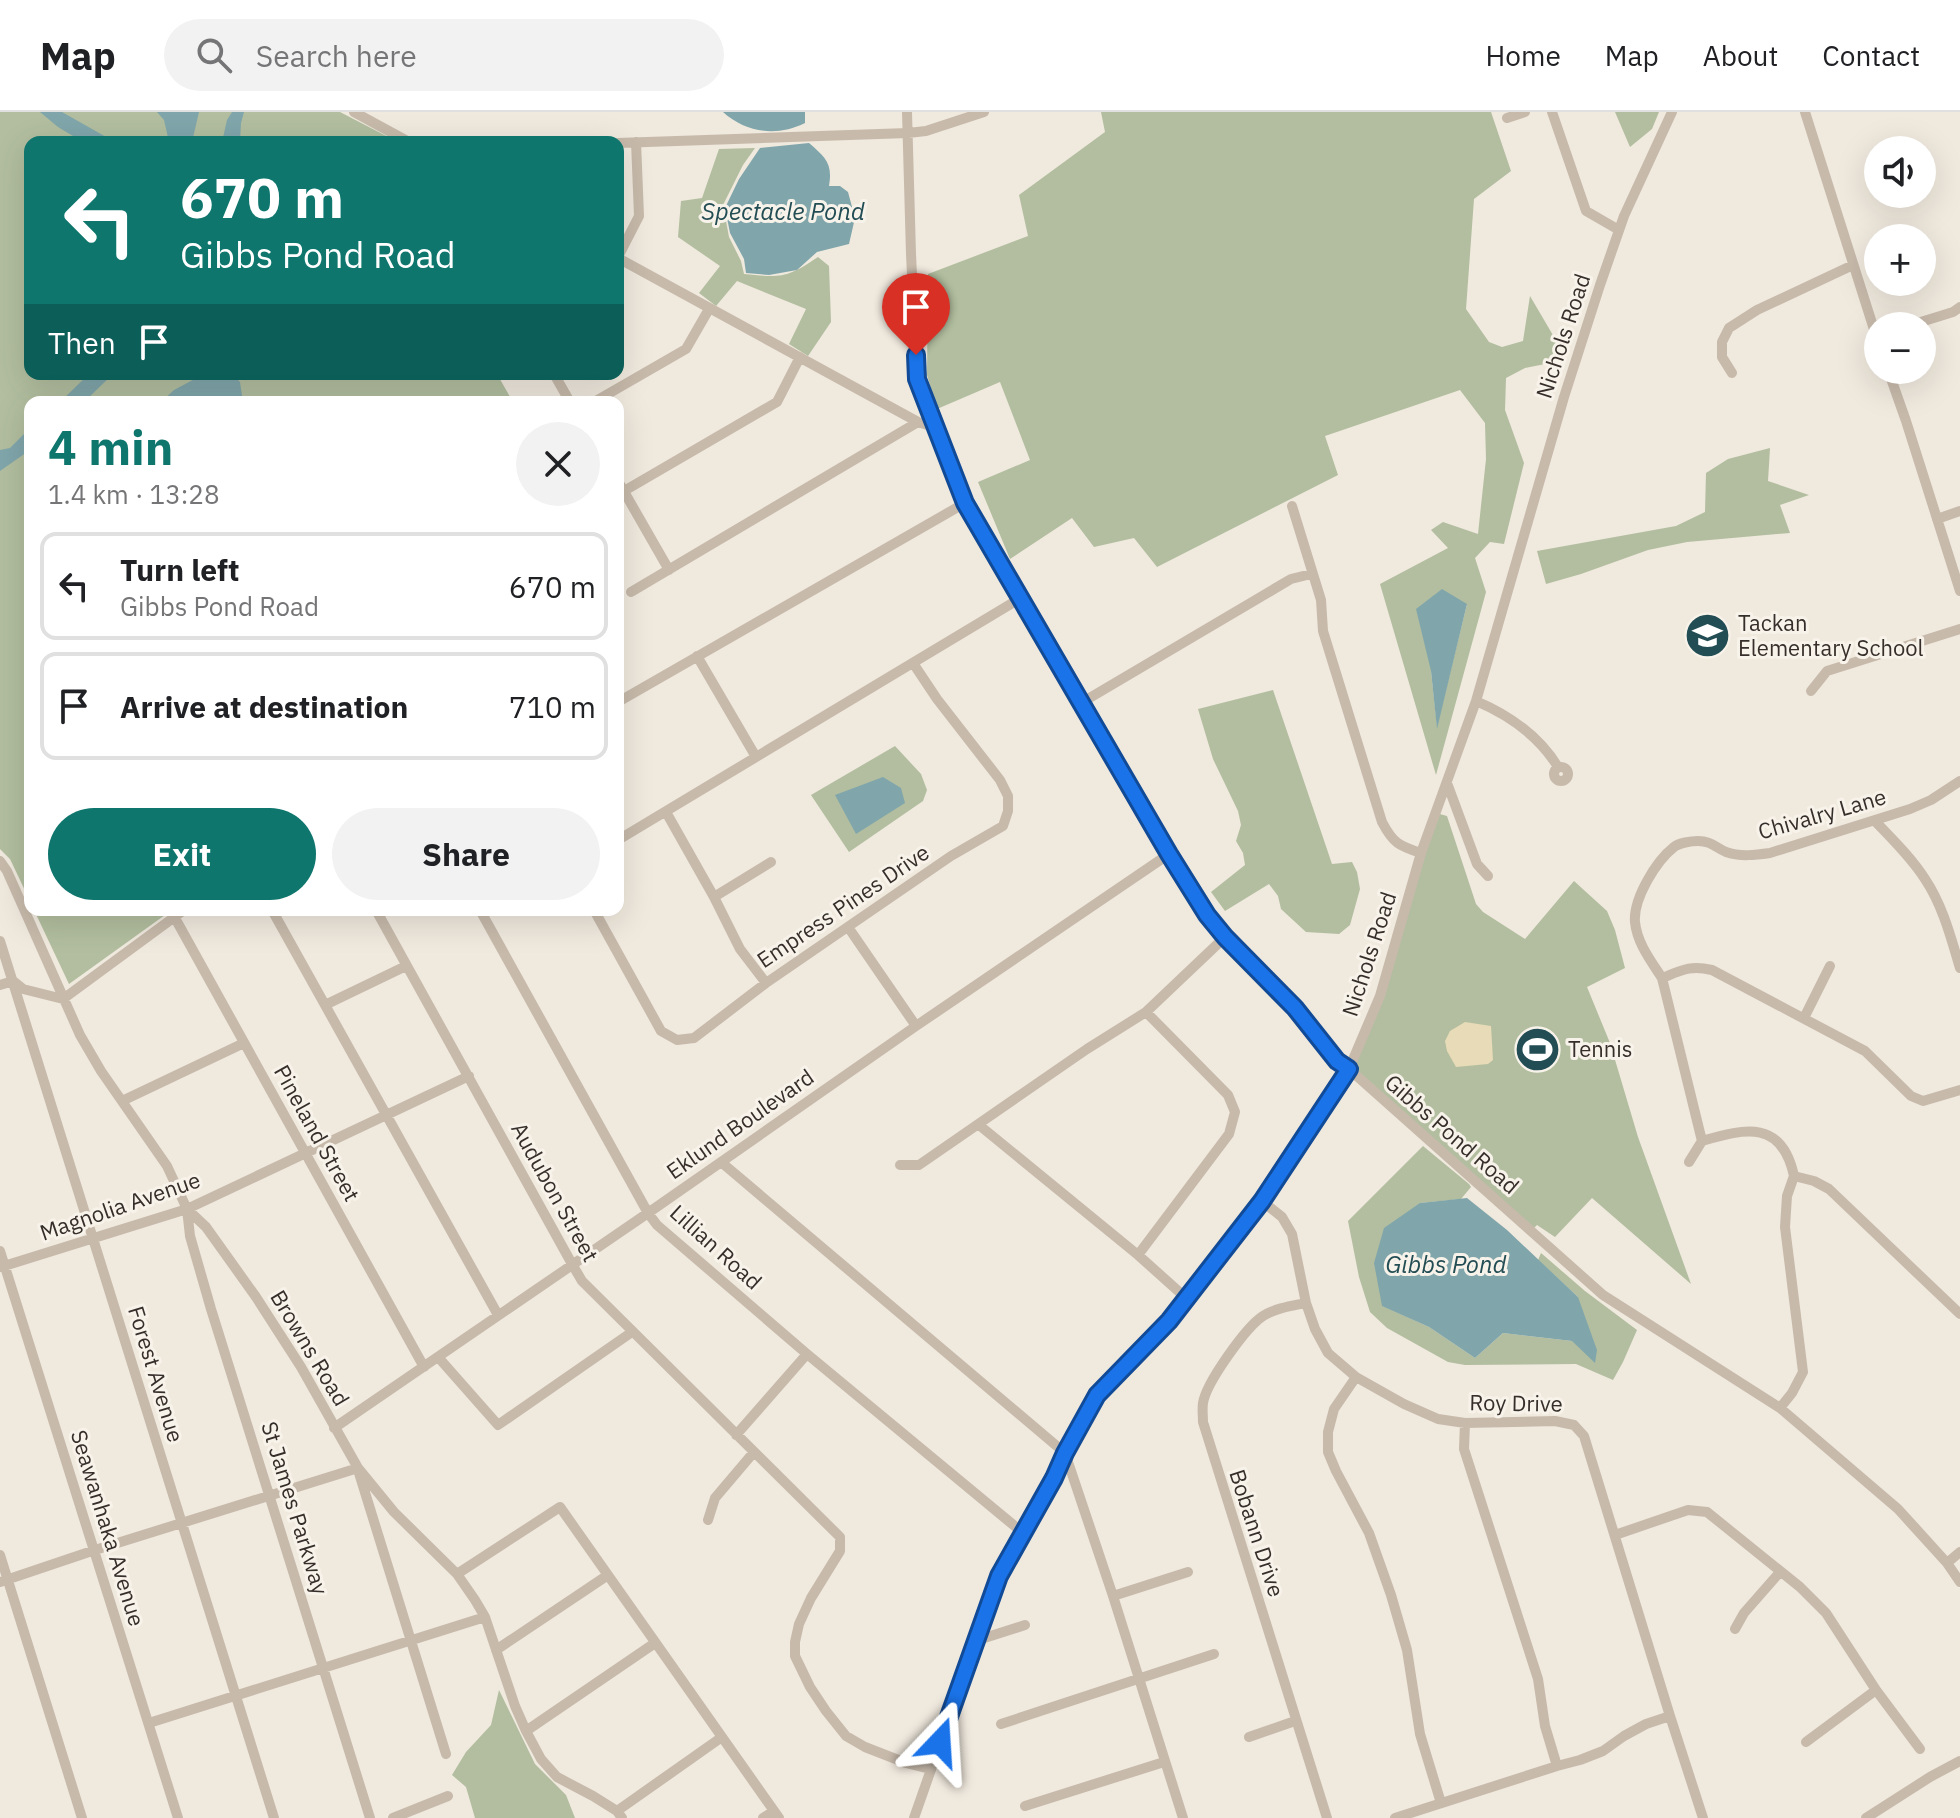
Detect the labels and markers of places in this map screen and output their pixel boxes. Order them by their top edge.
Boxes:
pin [882,273,950,355]
place label: Tackan Elementary School [1738,608,1924,662]
school or university icon: Tackan Elementary School [1683,612,1731,660]
sports icon: Tennis [1513,1025,1561,1073]
place label: Tennis [1568,1034,1632,1063]

